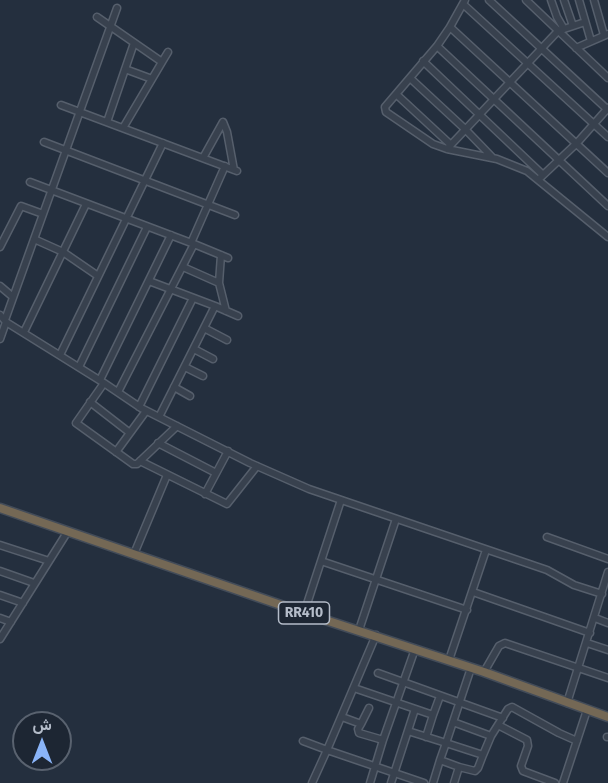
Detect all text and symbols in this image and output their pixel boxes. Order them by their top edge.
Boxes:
road number: RR410 [278,602,330,624]
north arrow [12,711,72,771]
text: ش [32,715,52,734]

